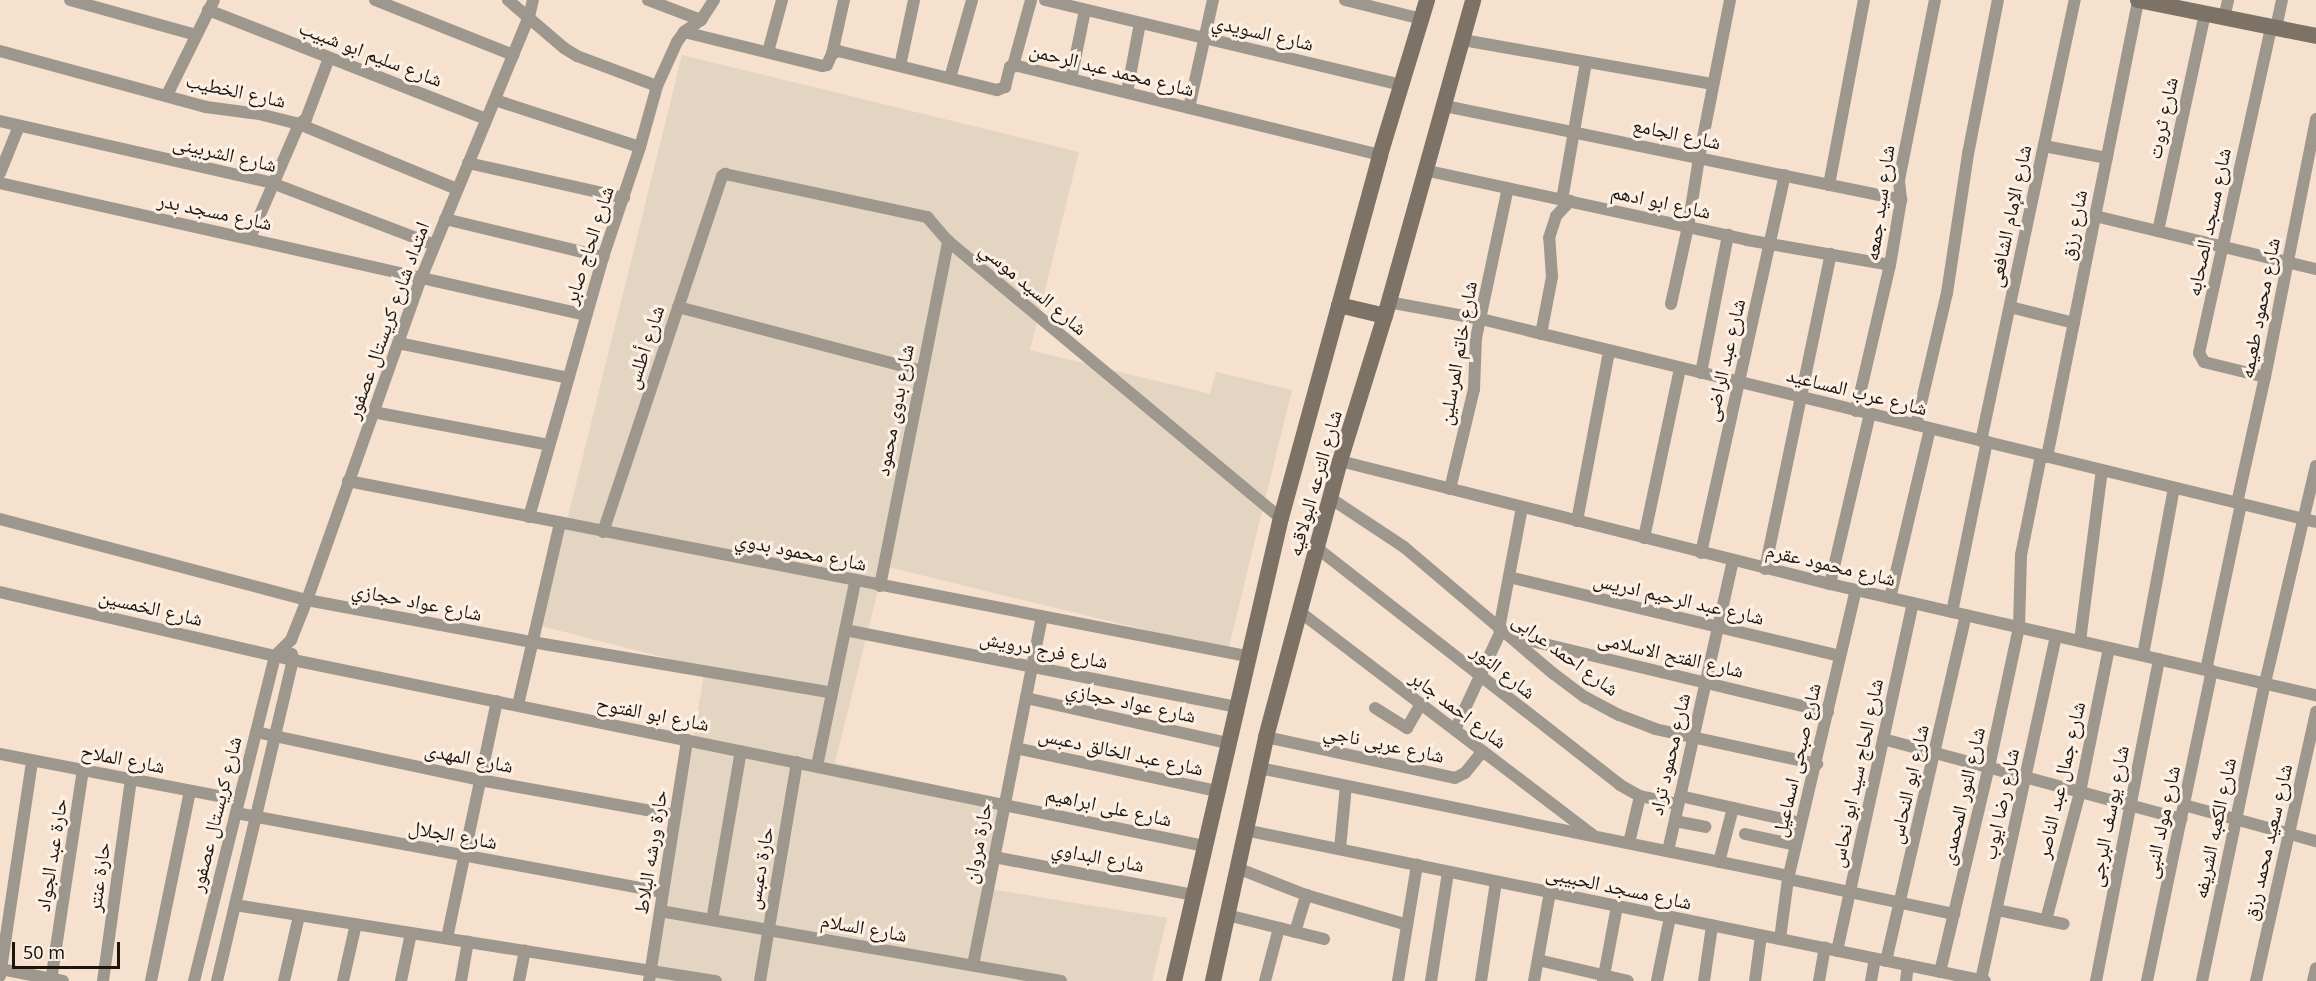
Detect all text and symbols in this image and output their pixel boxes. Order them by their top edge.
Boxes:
street label: شارع السويدي [1210,9,1316,55]
street label: شارع سليم ابو شبيب [296,15,446,91]
street label: شارع محمد عبد الرحمن [1027,37,1197,101]
street label: شارع الخطيب [184,68,288,112]
street label: شارع ثروت [2142,75,2182,161]
street label: شارع الجامع [1631,112,1723,154]
street label: شارع الشربينى [171,129,279,177]
street label: شارع الإمام الشافعى [1982,142,2036,290]
street label: شارع سيد جمعه [1859,144,1899,262]
street label: شارع مسجد الصحابه [2181,146,2235,298]
street label: شارع ابو ادهم [1609,179,1713,223]
street label: شارع الحاج صابر [558,183,618,307]
street label: شارع مسجد بدر [156,187,274,235]
street label: شارع رزق [2054,188,2092,262]
street label: امتداد شارع كريستال عصفور [340,218,434,422]
street label: شارع السيد موسي [975,236,1093,340]
street label: شارع محمود طعيمه [2234,236,2284,380]
street label: شارع خاتم المرسلين [1433,279,1481,427]
street label: شارع عبد الراضى [1698,296,1750,424]
street label: شارع أطلس [619,302,669,392]
street label: شارع بدوى محمود [869,342,919,478]
street label: شارع عرب المساعيد [1784,362,1930,420]
street label: شارع الترعه البولاقيه [1282,407,1346,559]
street label: شارع محمود بدوي [733,526,869,576]
street label: شارع محمود عقرم [1764,537,1898,591]
street label: شارع عبد الرحيم ادريس [1591,567,1767,629]
street label: شارع عواد حجازي [350,577,484,625]
street label: شارع الخمسين [97,583,205,631]
street label: شارع احمد عرابى [1508,607,1624,701]
street label: شارع فرج درويش [978,625,1110,673]
street label: شارع الفتح الاسلامى [1596,626,1746,682]
street label: شارع النور [1467,638,1541,704]
street label: شارع احمد جابر [1406,665,1512,753]
street label: شارع الحاج سيد ابو نحاس [1824,676,1888,870]
street label: شارع عواد حجازي [1064,677,1198,727]
street label: شارع صبحى اسماعيل [1767,681,1825,839]
street label: شارع ابو الفتوح [595,690,711,736]
street label: شارع محمود تراد [1643,691,1695,817]
street label: شارع جمال عبد الناصر [2030,699,2090,861]
street label: شارع عربى ناجي [1321,718,1447,768]
street label: شارع عبد الخالق دعبس [1036,722,1206,780]
street label: شارع ابو النحاس [1883,722,1933,846]
street label: شارع النور المحمدى [1934,725,1990,867]
street label: شارع كريستال عصفور [184,734,246,894]
street label: شارع المهدى [423,737,515,777]
street label: شارع الملاح [79,738,167,778]
street label: شارع يوسف البرجى [2083,743,2133,889]
street label: شارع رضا ايوب [1976,746,2024,862]
street label: شارع الكعبه الشريفه [2187,755,2241,901]
street label: شارع سعيد محمد رزق [2237,761,2297,923]
street label: شارع مولد النبى [2137,763,2185,881]
street label: شارع على ابراهيم [1044,781,1174,831]
street label: حارة ورشه البلاط [628,788,672,916]
street label: حارة عبد الجواد [30,797,72,913]
street label: حارة مروان [957,801,997,885]
street label: شارع الجلال [407,814,499,854]
street label: حارة دعبس [740,825,778,911]
street label: شارع البداوي [1050,835,1146,877]
street label: حارة عنتر [81,841,115,913]
street label: شارع مسجد الحبيبى [1544,860,1694,914]
street label: شارع السلام [819,908,909,946]
scale bar [15,930,123,968]
text: 50 m [23,940,65,964]

